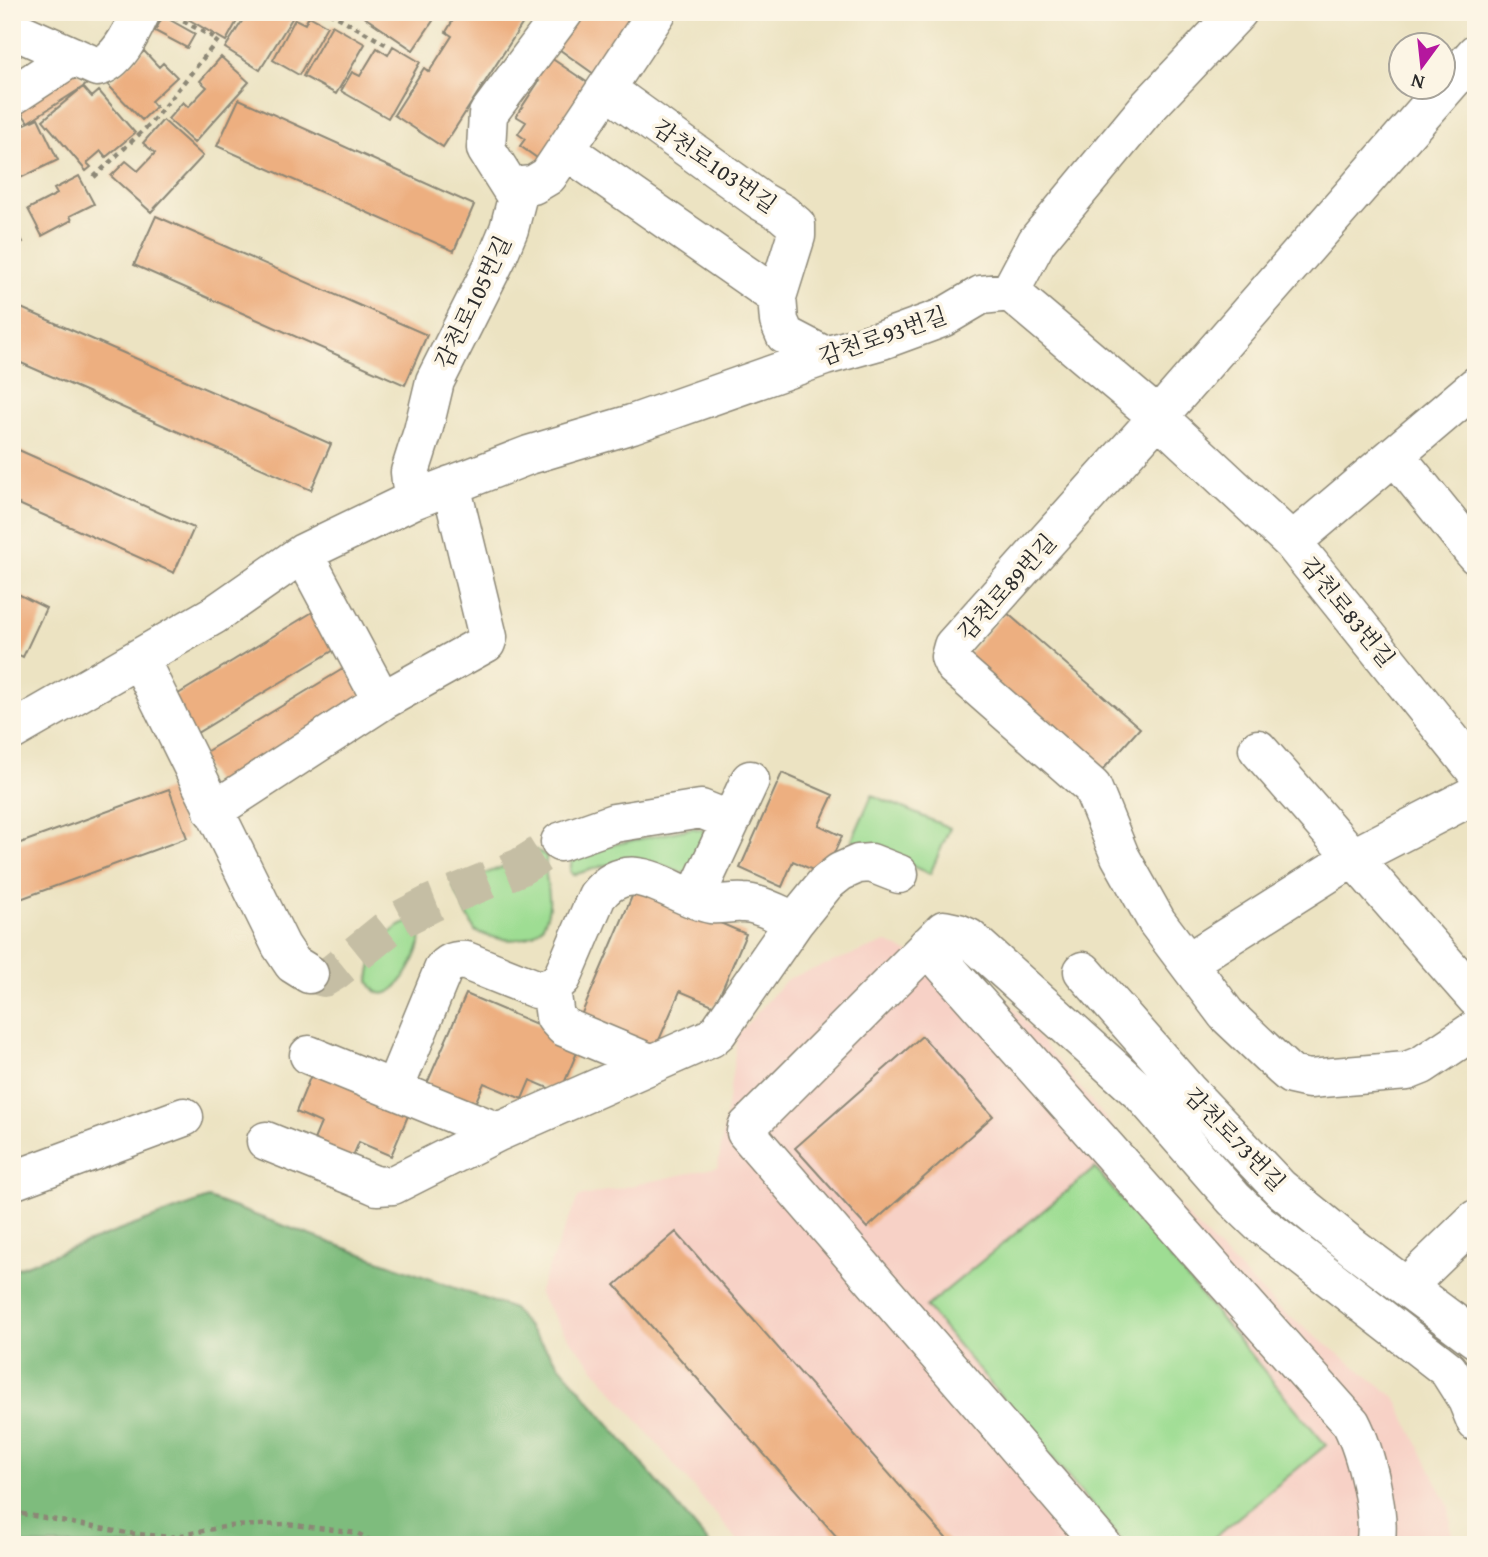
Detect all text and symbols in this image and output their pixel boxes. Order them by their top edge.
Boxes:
north arrow [1386,32,1456,102]
text: N [1408,67,1427,98]
street label: 감천로103번길 [647,111,784,220]
street label: 감천로105번길 [426,230,519,374]
street label: 감천로93번길 [814,298,951,373]
street label: 감천로89번길 [950,526,1063,647]
street label: 감천로83번길 [1294,550,1403,674]
street label: 감천로73번길 [1177,1079,1294,1198]

